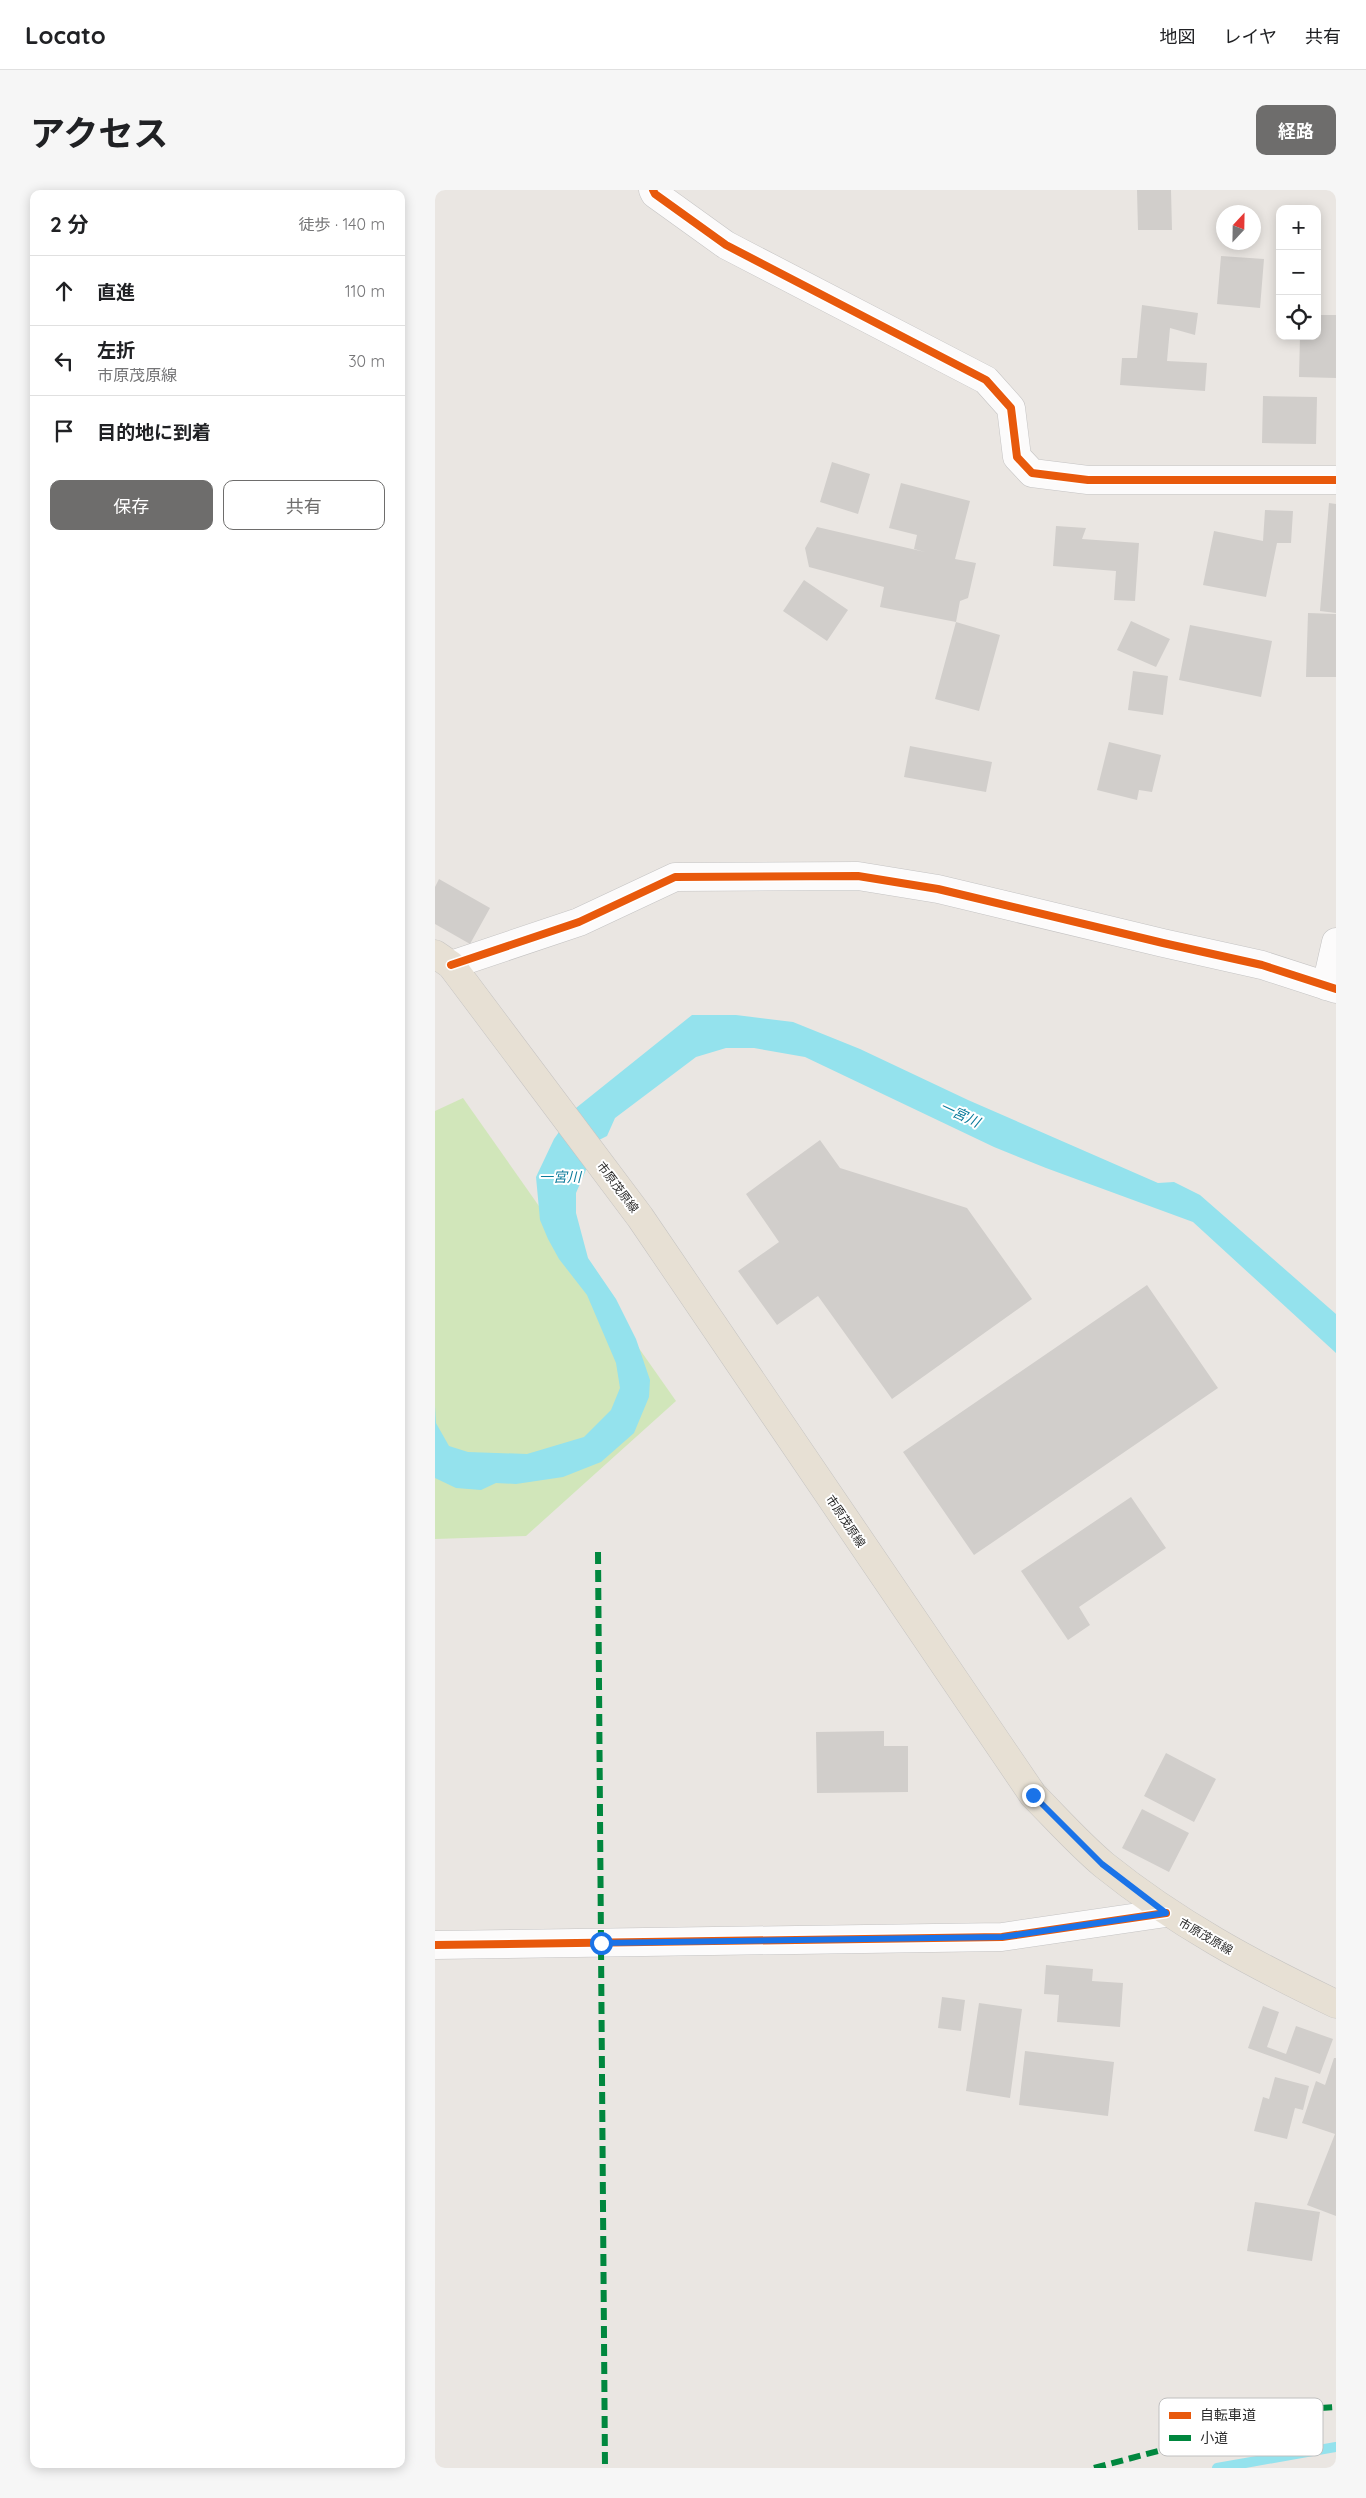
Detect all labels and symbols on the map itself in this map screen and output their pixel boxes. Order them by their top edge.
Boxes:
north arrow [1216,205,1261,250]
water label: 一宮川 [937,1097,985,1132]
street label: 市原茂原線 [594,1159,642,1215]
water label: 一宮川 [539,1168,583,1186]
street label: 市原茂原線 [823,1492,869,1550]
route end [1022,1784,1045,1807]
street label: 市原茂原線 [1176,1915,1236,1957]
route start [590,1932,613,1955]
legend [1159,2398,1323,2456]
text: 自転車道 [1200,2406,1256,2424]
text: 小道 [1200,2429,1228,2447]

